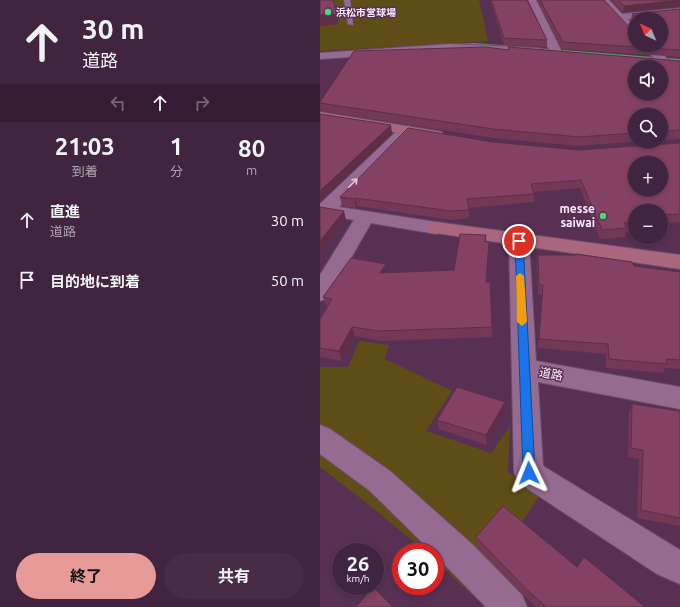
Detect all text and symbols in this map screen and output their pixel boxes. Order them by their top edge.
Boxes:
marker: 浜松市営球場 [323,7,333,17]
place label: 浜松市営球場 [336,7,396,18]
north arrow [628,12,668,52]
map controls [628,12,668,244]
text: 30 m [82,13,144,44]
icon: ahead [16,16,68,68]
text: 道路 [82,50,118,70]
button: sound [628,60,668,100]
icon: left [107,92,129,114]
icon: ahead [149,92,171,114]
icon: right [191,92,213,114]
button: search [628,108,668,148]
text: 21:03 [55,133,115,160]
text: 1 [170,133,183,160]
text: 80 [238,135,265,162]
button: + [628,156,668,196]
text: m [246,163,257,177]
text: 到着 [72,164,98,178]
text: 分 [170,164,183,178]
one-way arrow [348,178,358,188]
place label: messe saiwai [560,202,595,229]
text: 直進 [50,203,80,220]
button: − [628,204,668,244]
icon: ahead [16,209,38,231]
marker: messe saiwai [598,211,608,221]
text: 30 m [271,212,304,229]
text: 道路 [50,224,76,238]
pin [502,224,536,258]
icon: arrive [508,230,530,252]
icon: arrive [16,269,38,291]
text: 50 m [271,272,304,289]
text: 目的地に到着 [50,273,140,290]
street label: 道路 [538,365,564,382]
position arrow [508,452,550,494]
speed limit sign: 30 [392,543,444,595]
text: 26 [347,552,369,575]
button: 終了 [16,553,156,599]
button: 共有 [164,553,304,599]
text: km/h [346,573,370,584]

